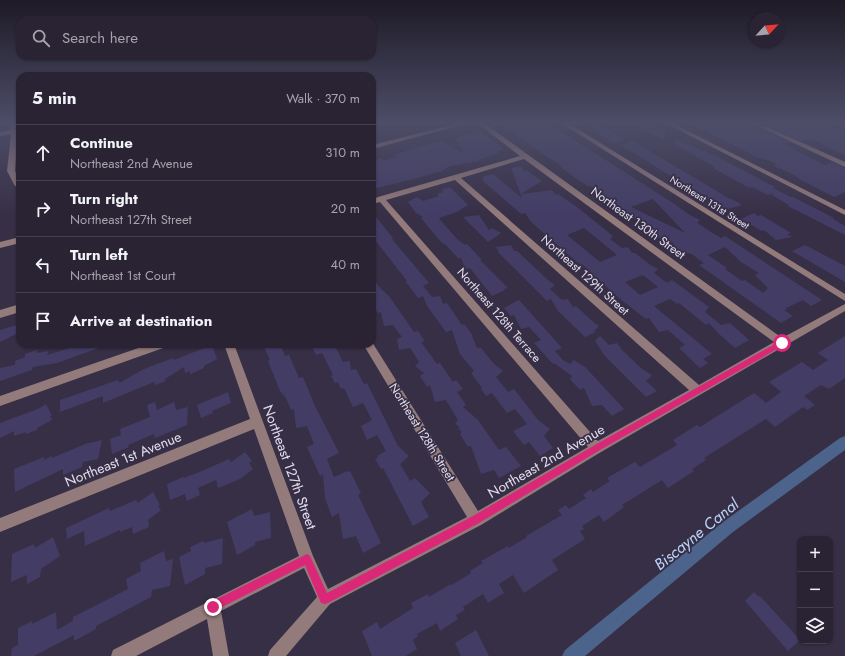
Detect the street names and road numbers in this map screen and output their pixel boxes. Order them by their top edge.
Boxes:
street label: Northeast 131st Street [667,172,753,233]
street label: Northeast 130th Street [587,183,689,264]
street label: Northeast 129th Street [537,231,633,320]
street label: Northeast 128th Terrace [453,264,545,366]
street label: Northeast 128th Street [385,379,460,485]
street label: Northeast 127th Street [258,402,322,533]
street label: Northeast 2nd Avenue [484,419,608,503]
street label: Northeast 1st Avenue [62,426,184,492]

